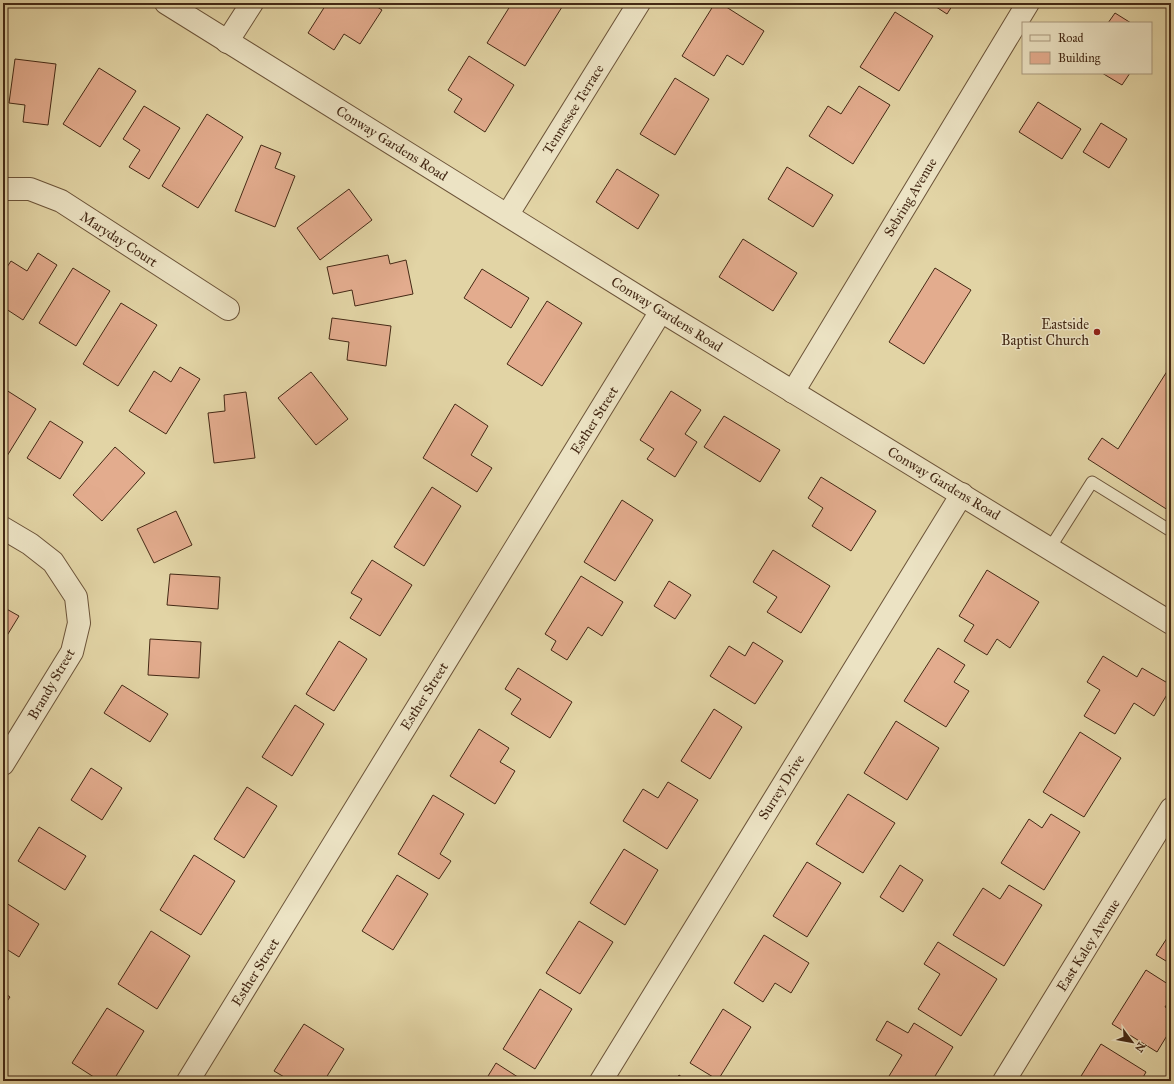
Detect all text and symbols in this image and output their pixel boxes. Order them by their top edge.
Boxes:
legend [1022,22,1152,74]
text: Road [1058,31,1084,45]
text: Building [1058,51,1101,66]
street label: Tennessee Terrace [539,61,608,157]
street label: Conway Gardens Road [333,102,451,185]
street label: Sebring Avenue [880,155,941,240]
street label: Maryday Court [77,208,161,271]
street label: Conway Gardens Road [608,273,726,356]
place label: Eastside Baptist Church [1001,316,1089,349]
marker: Eastside Baptist Church [1092,327,1102,337]
street label: Esther Street [567,383,622,457]
street label: Conway Gardens Road [884,443,1003,524]
street label: Brandy Street [24,646,79,723]
street label: Esther Street [397,659,452,733]
street label: Surrey Drive [755,751,808,823]
street label: East Kaley Avenue [1053,896,1124,995]
street label: Esther Street [228,935,283,1009]
north arrow [1112,1022,1152,1062]
text: N [1132,1040,1148,1055]

